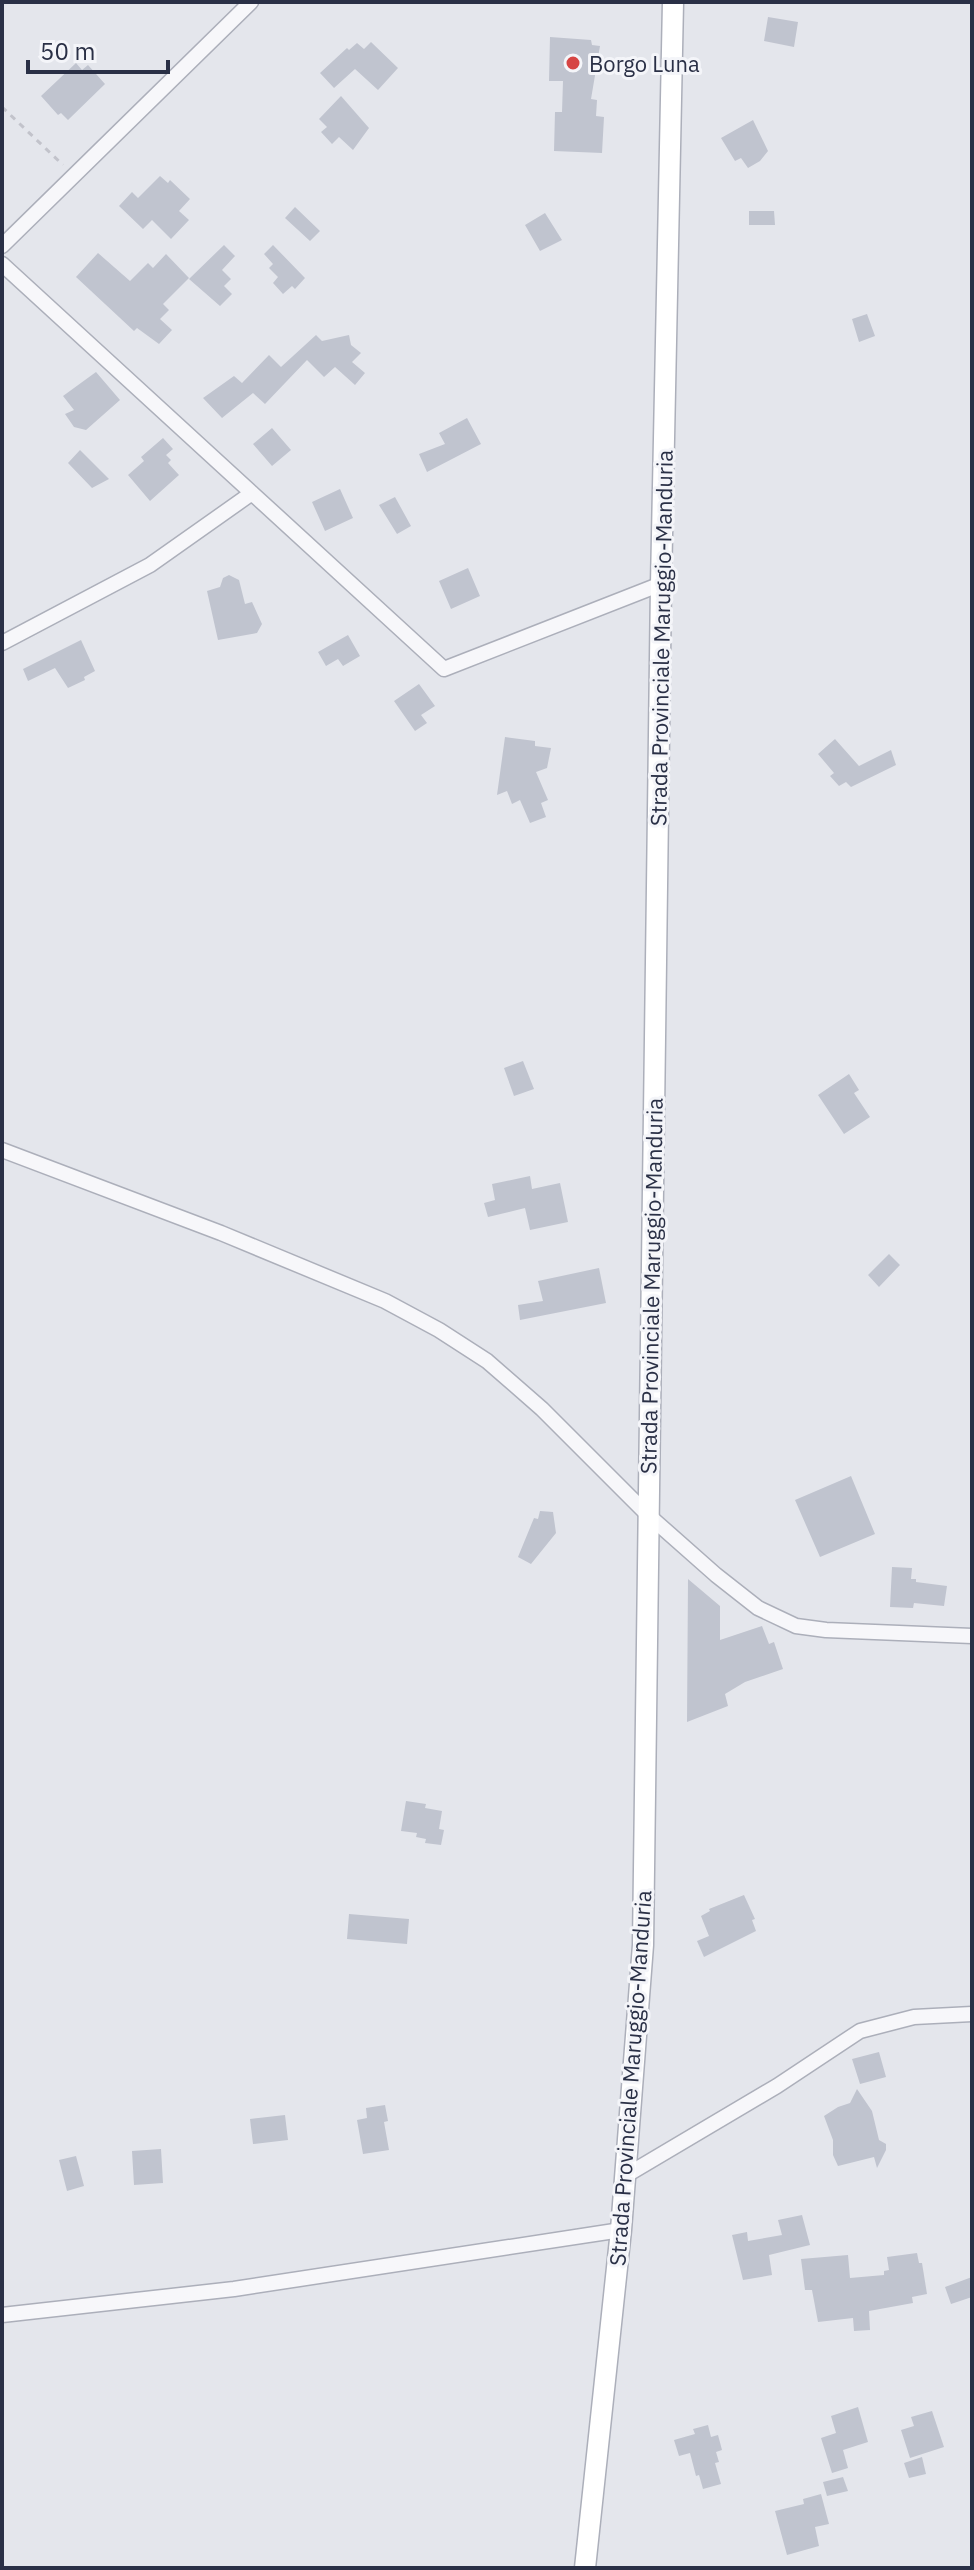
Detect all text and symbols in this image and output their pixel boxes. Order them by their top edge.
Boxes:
scale bar [28,24,168,74]
text: 50 m [40,35,95,67]
place label: Borgo Luna [589,49,700,78]
marker: Borgo Luna [564,54,582,72]
street label: Strada Provinciale Maruggio-Manduria [643,449,679,826]
street label: Strada Provinciale Maruggio-Manduria [633,1097,669,1474]
street label: Strada Provinciale Maruggio-Manduria [602,1889,658,2267]

